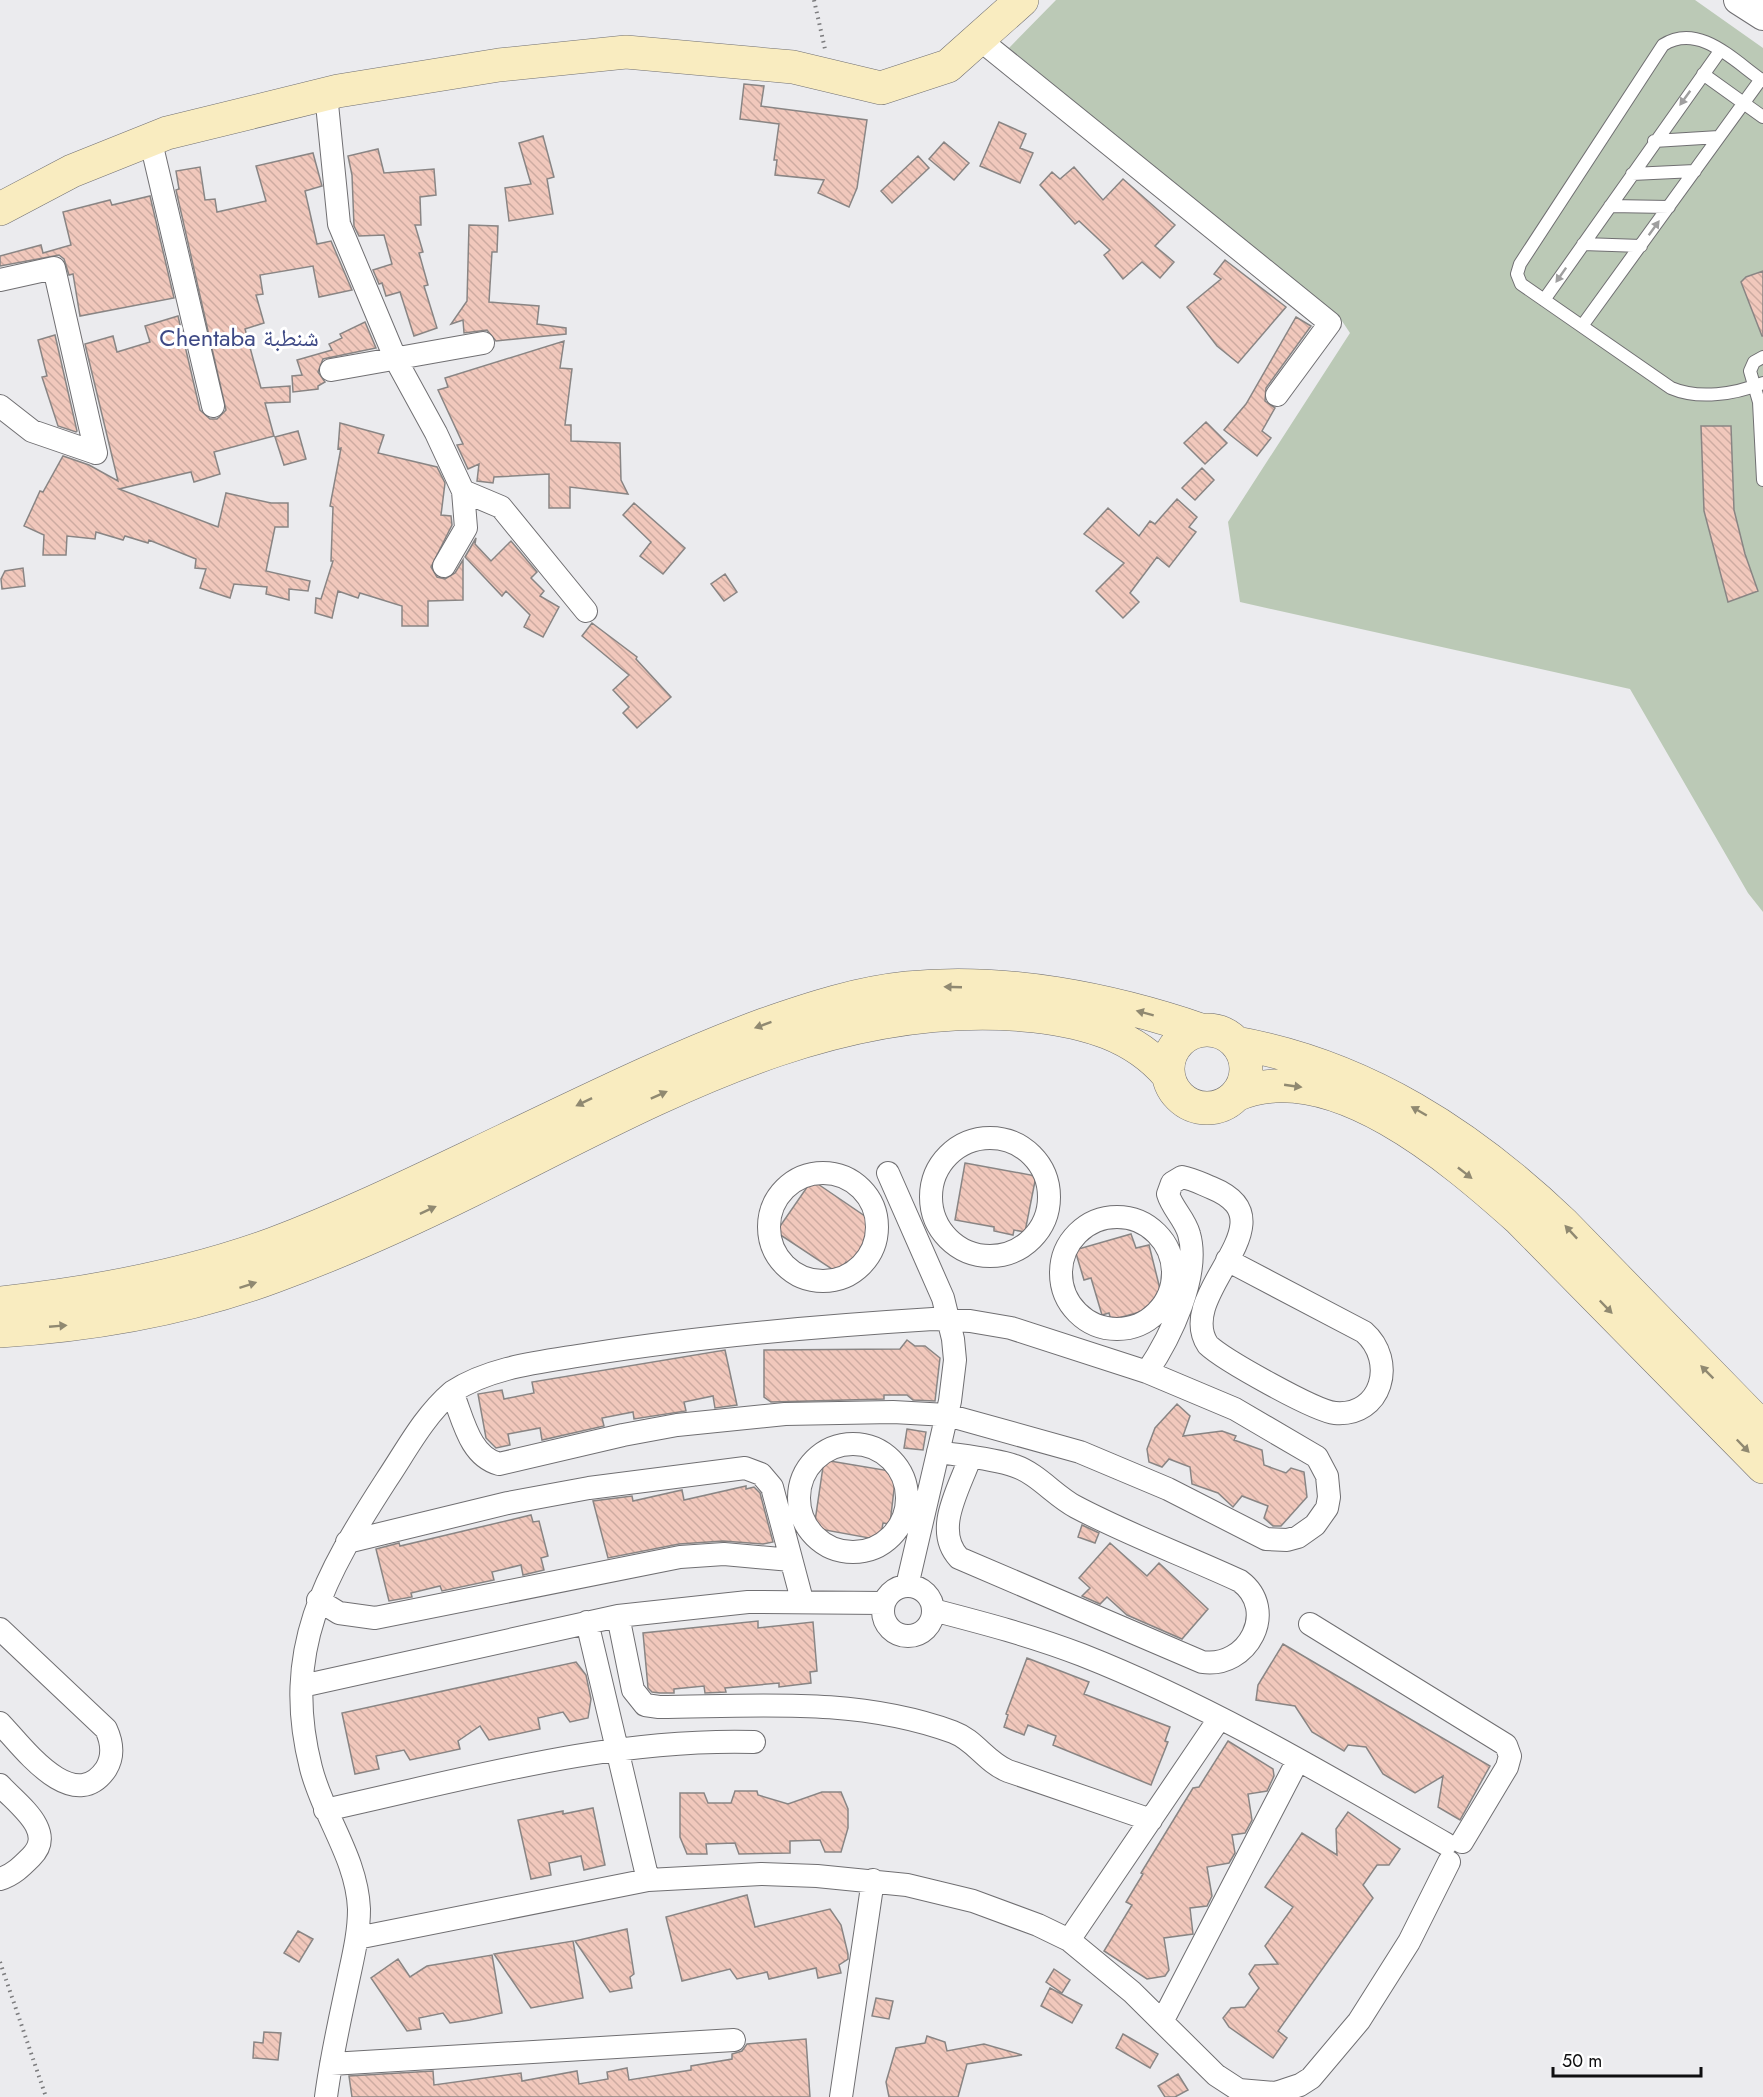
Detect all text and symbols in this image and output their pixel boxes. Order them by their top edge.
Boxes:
one-way arrow [1680,91,1692,106]
one-way arrow [1647,220,1659,235]
one-way arrow [1556,268,1568,283]
district label: Chentaba شنطبة [159,320,319,355]
one-way arrow [943,982,962,991]
one-way arrow [1136,1008,1155,1018]
one-way arrow [754,1021,772,1031]
one-way arrow [1284,1081,1303,1091]
one-way arrow [651,1091,668,1100]
one-way arrow [575,1097,592,1107]
one-way arrow [1410,1106,1427,1116]
one-way arrow [1456,1167,1472,1179]
one-way arrow [420,1206,437,1215]
one-way arrow [1564,1224,1578,1239]
one-way arrow [239,1280,257,1289]
one-way arrow [1599,1299,1613,1313]
one-way arrow [49,1321,68,1331]
one-way arrow [1701,1365,1715,1379]
one-way arrow [1735,1439,1749,1453]
scale bar [1553,2040,1702,2078]
text: 50 m [1562,2048,1602,2074]

